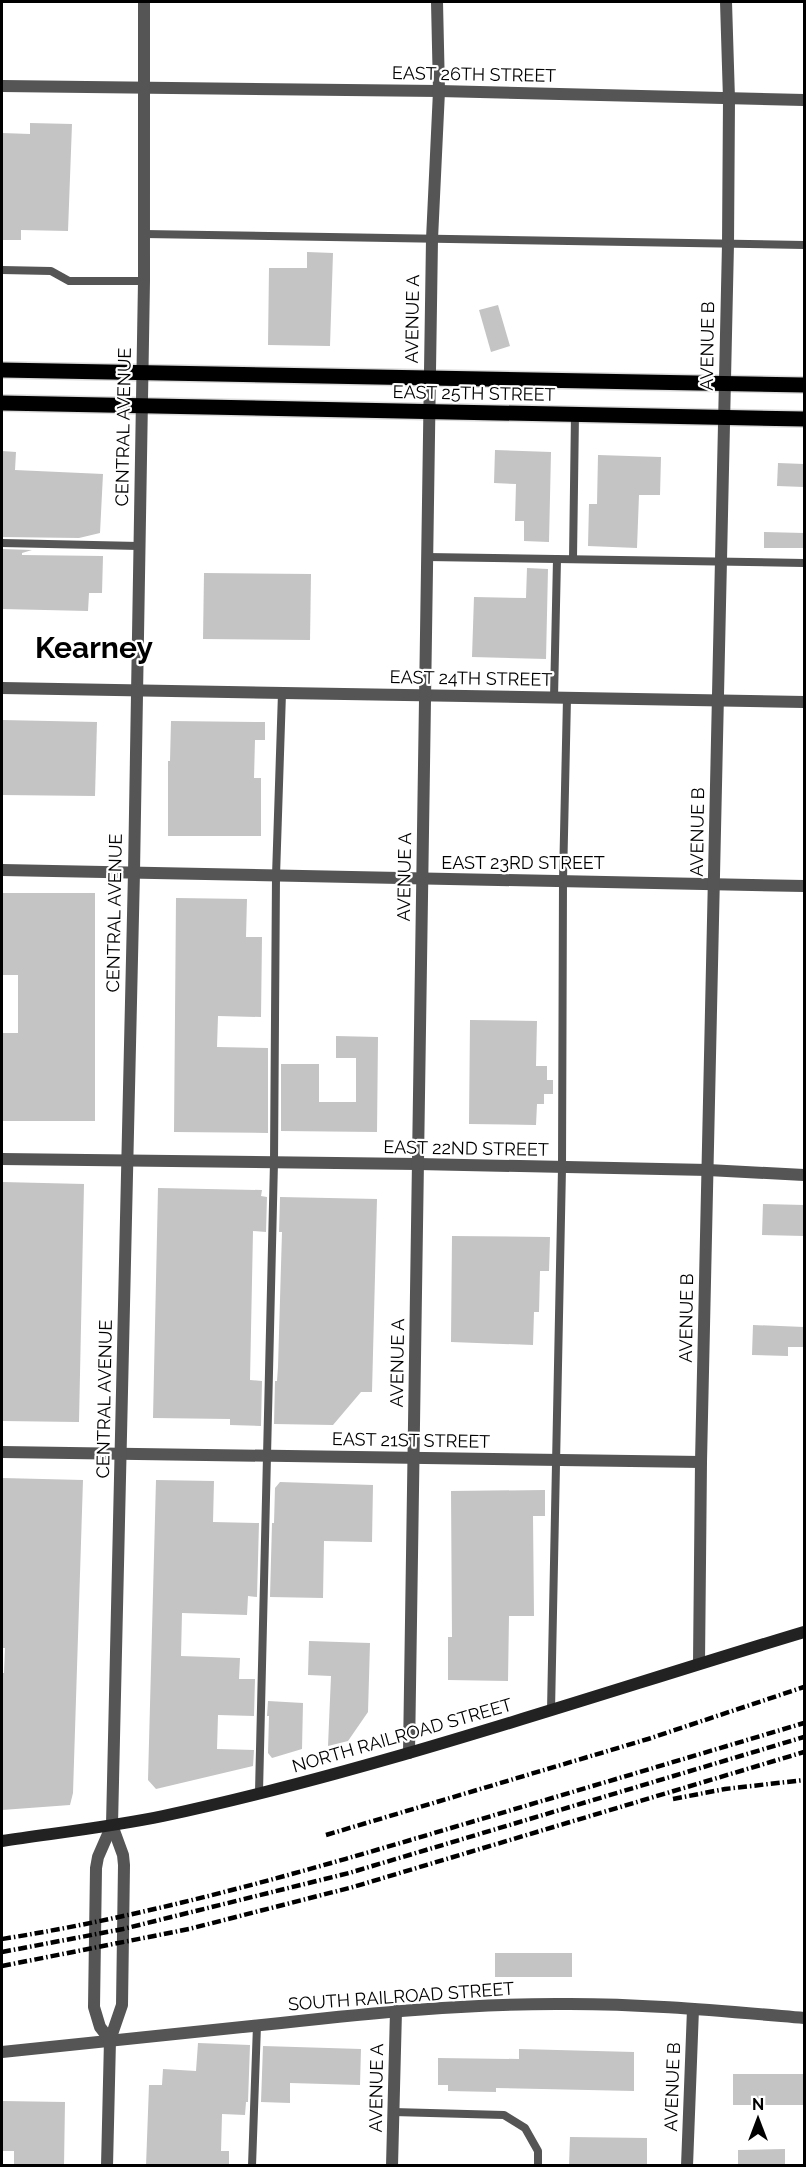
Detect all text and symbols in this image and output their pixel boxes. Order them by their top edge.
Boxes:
street label: EAST 26TH STREET [392,62,556,86]
street label: AVENUE A [401,274,423,364]
street label: AVENUE B [696,301,718,391]
street label: CENTRAL AVENUE [111,347,135,507]
street label: EAST 25TH STREET [392,381,556,405]
district label: Kearney [35,630,153,665]
street label: EAST 24TH STREET [390,666,552,690]
street label: AVENUE B [686,787,708,877]
street label: AVENUE A [393,832,415,922]
street label: CENTRAL AVENUE [102,833,126,993]
street label: EAST 23RD STREET [441,852,605,873]
street label: EAST 22ND STREET [383,1136,549,1160]
street label: AVENUE B [675,1273,697,1363]
street label: AVENUE A [386,1318,408,1408]
street label: CENTRAL AVENUE [92,1319,116,1479]
street label: EAST 21ST STREET [332,1428,490,1452]
street label: NORTH RAILROAD STREET [290,1694,514,1776]
street label: SOUTH RAILROAD STREET [287,1978,515,2014]
street label: AVENUE B [660,2042,684,2132]
street label: AVENUE A [365,2043,387,2133]
north arrow [728,2089,788,2149]
text: N [752,2095,764,2114]

